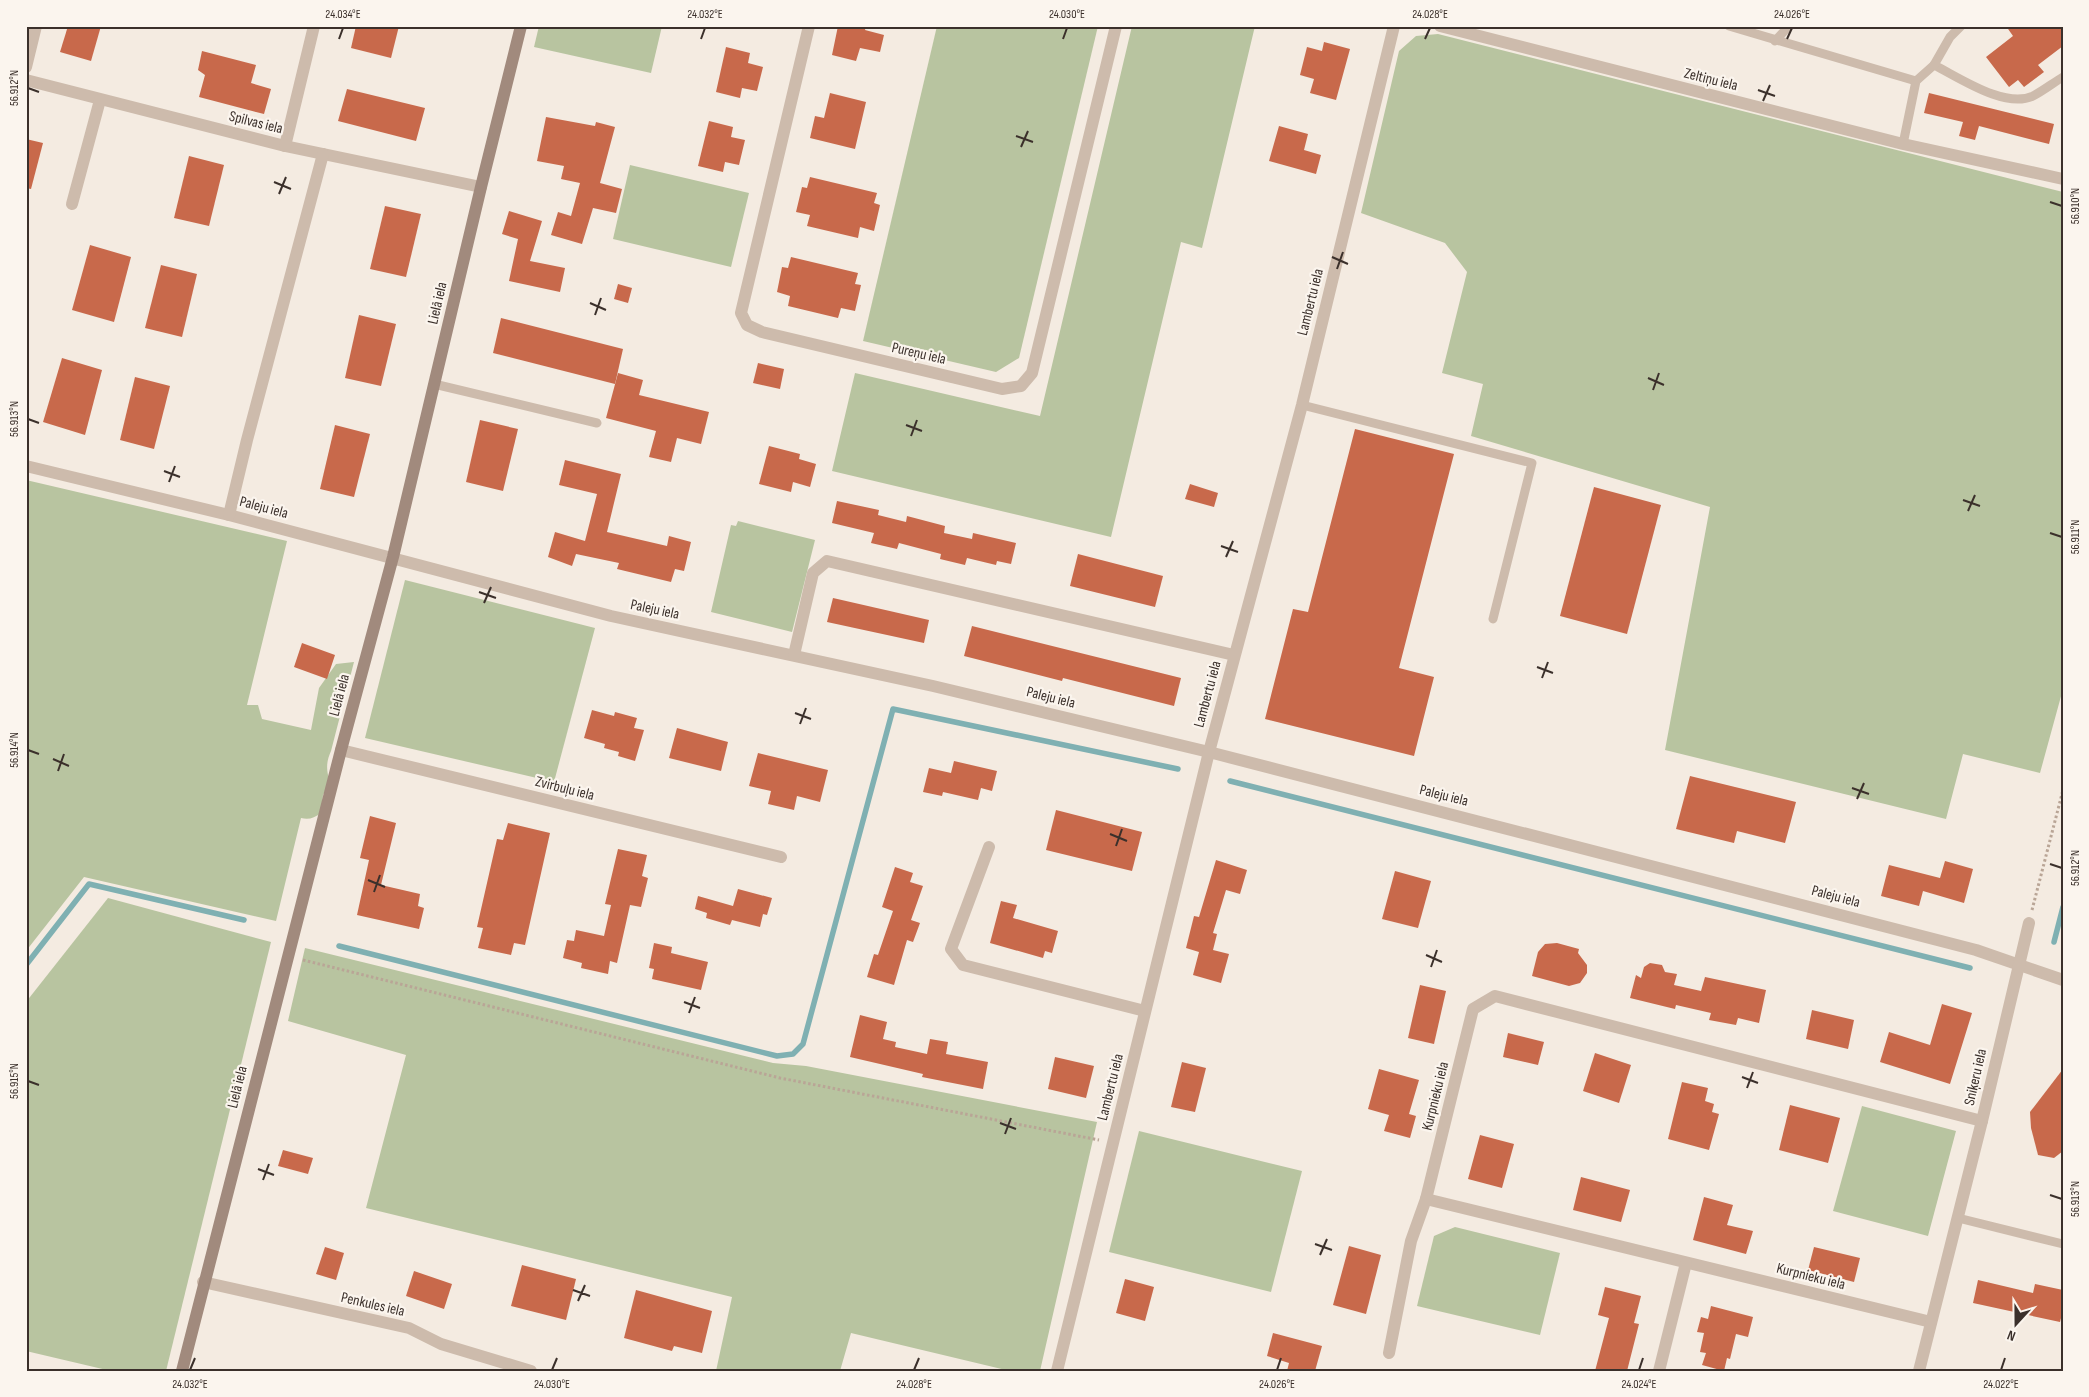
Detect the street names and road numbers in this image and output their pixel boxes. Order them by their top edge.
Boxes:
street label: Zeltiņu iela [1682,64,1740,95]
street label: Spilvas iela [227,107,285,138]
street label: Lambertu iela [1293,266,1328,338]
street label: Lielā iela [423,280,452,326]
street label: Pureņu iela [890,338,948,369]
street label: Paleju iela [238,492,290,523]
street label: Paleju iela [629,595,681,624]
street label: Lambertu iela [1189,658,1226,730]
street label: Lielā iela [325,672,354,718]
street label: Paleju iela [1025,682,1077,713]
street label: Zvirbuļu iela [533,772,597,805]
street label: Paleju iela [1418,780,1470,811]
street label: Paleju iela [1810,881,1862,912]
street label: Sniķeru iela [1960,1047,1991,1107]
street label: Lambertu iela [1093,1051,1128,1123]
street label: Kurpnieku iela [1418,1059,1453,1133]
street label: Lielā iela [223,1064,252,1110]
street label: Kurpnieku iela [1774,1259,1848,1294]
street label: Penkules iela [339,1288,407,1321]

